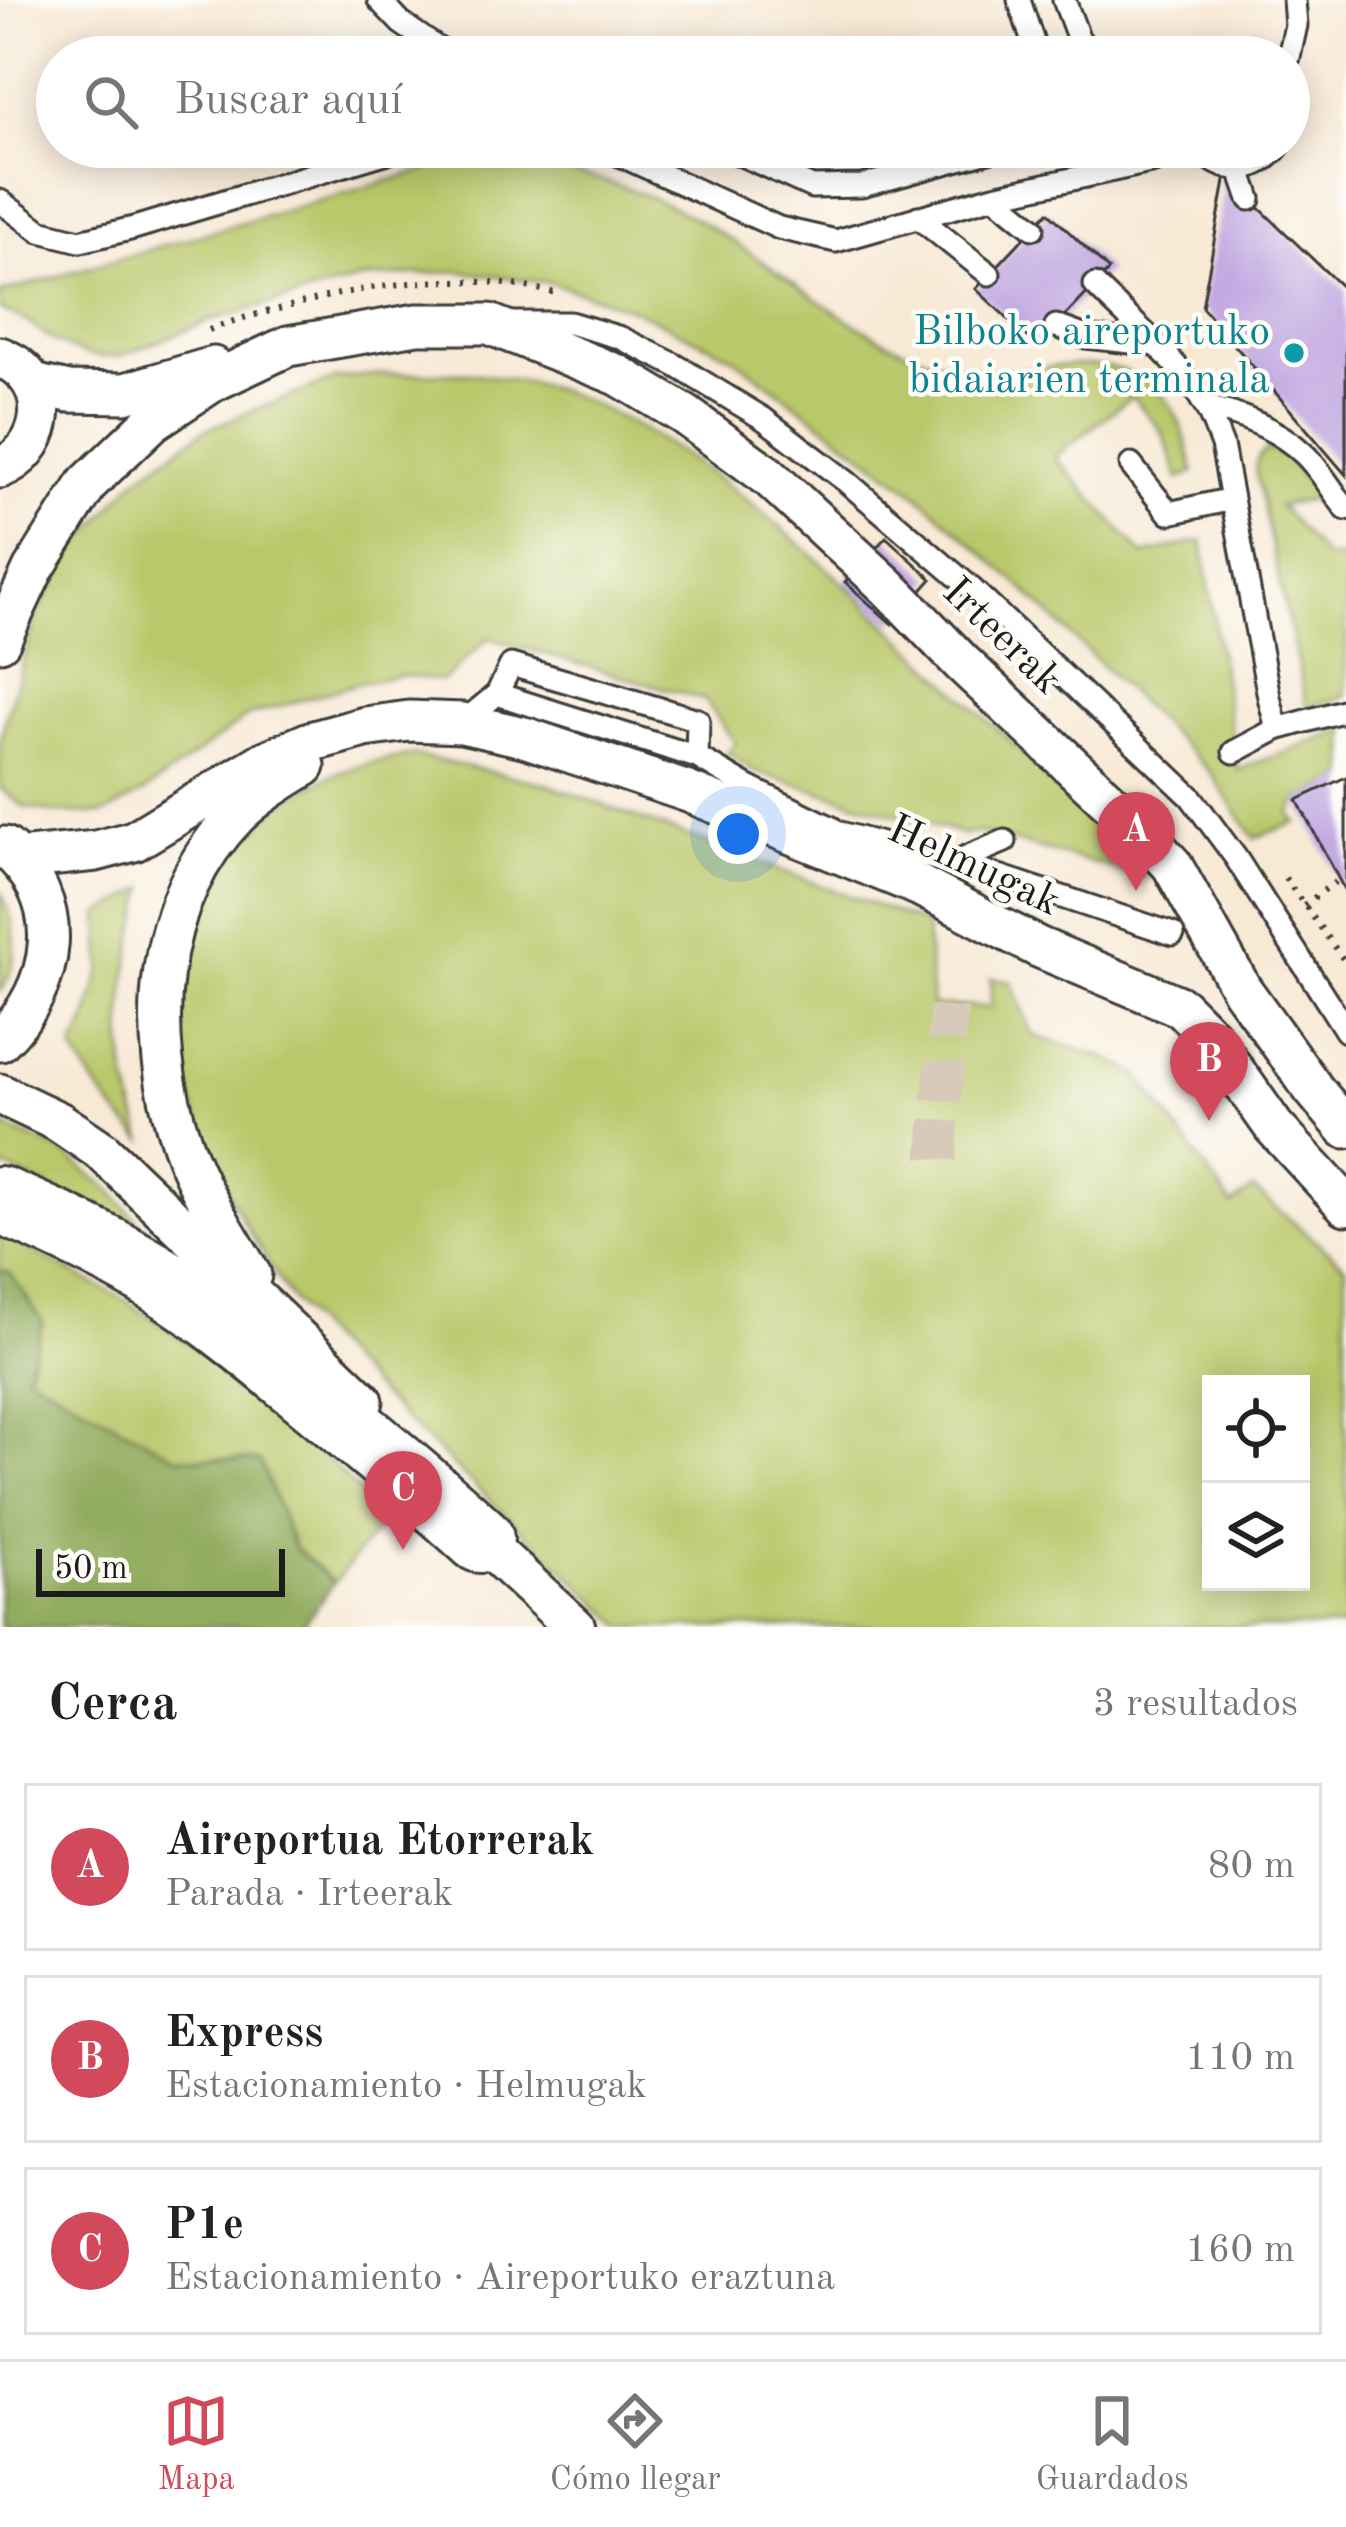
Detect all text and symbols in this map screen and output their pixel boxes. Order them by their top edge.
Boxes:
search box [36,36,1310,168]
icon: search [78,69,144,135]
text: Buscar aquí [174,79,403,124]
place label: Bilboko aireportuko bidaiarien terminala [909,312,1270,402]
marker: Bilboko aireportuko bidaiarien terminala [1281,340,1307,366]
street label: Irteerak [934,571,1069,703]
pin: A [1097,792,1175,891]
your location [708,804,768,864]
street label: Helmugak [881,809,1066,925]
pin: B [1170,1022,1248,1121]
map controls [1202,1375,1310,1591]
button: locate [1202,1375,1310,1483]
pin: C [364,1451,442,1550]
button: layers [1202,1483,1310,1591]
scale bar [36,1543,285,1596]
text: 50 m [54,1553,128,1586]
text: Cerca [48,1680,178,1731]
text: 3 resultados [1093,1685,1298,1724]
text: Aireportua Etorrerak [165,1820,594,1865]
text: A [75,1847,105,1886]
text: 80 m [1208,1847,1295,1886]
text: Parada · Irteerak [165,1875,453,1914]
text: Express [165,2012,323,2057]
text: B [76,2039,104,2078]
text: 110 m [1185,2039,1295,2078]
text: Estacionamiento · Helmugak [165,2067,647,2106]
text: P1e [165,2204,244,2249]
text: C [77,2231,103,2270]
text: 160 m [1185,2231,1295,2270]
text: Estacionamiento · Aireportuko eraztuna [165,2259,835,2298]
tab: Mapa [158,2388,235,2501]
tab: Cómo llegar [550,2388,721,2501]
tab: Guardados [1036,2388,1188,2501]

